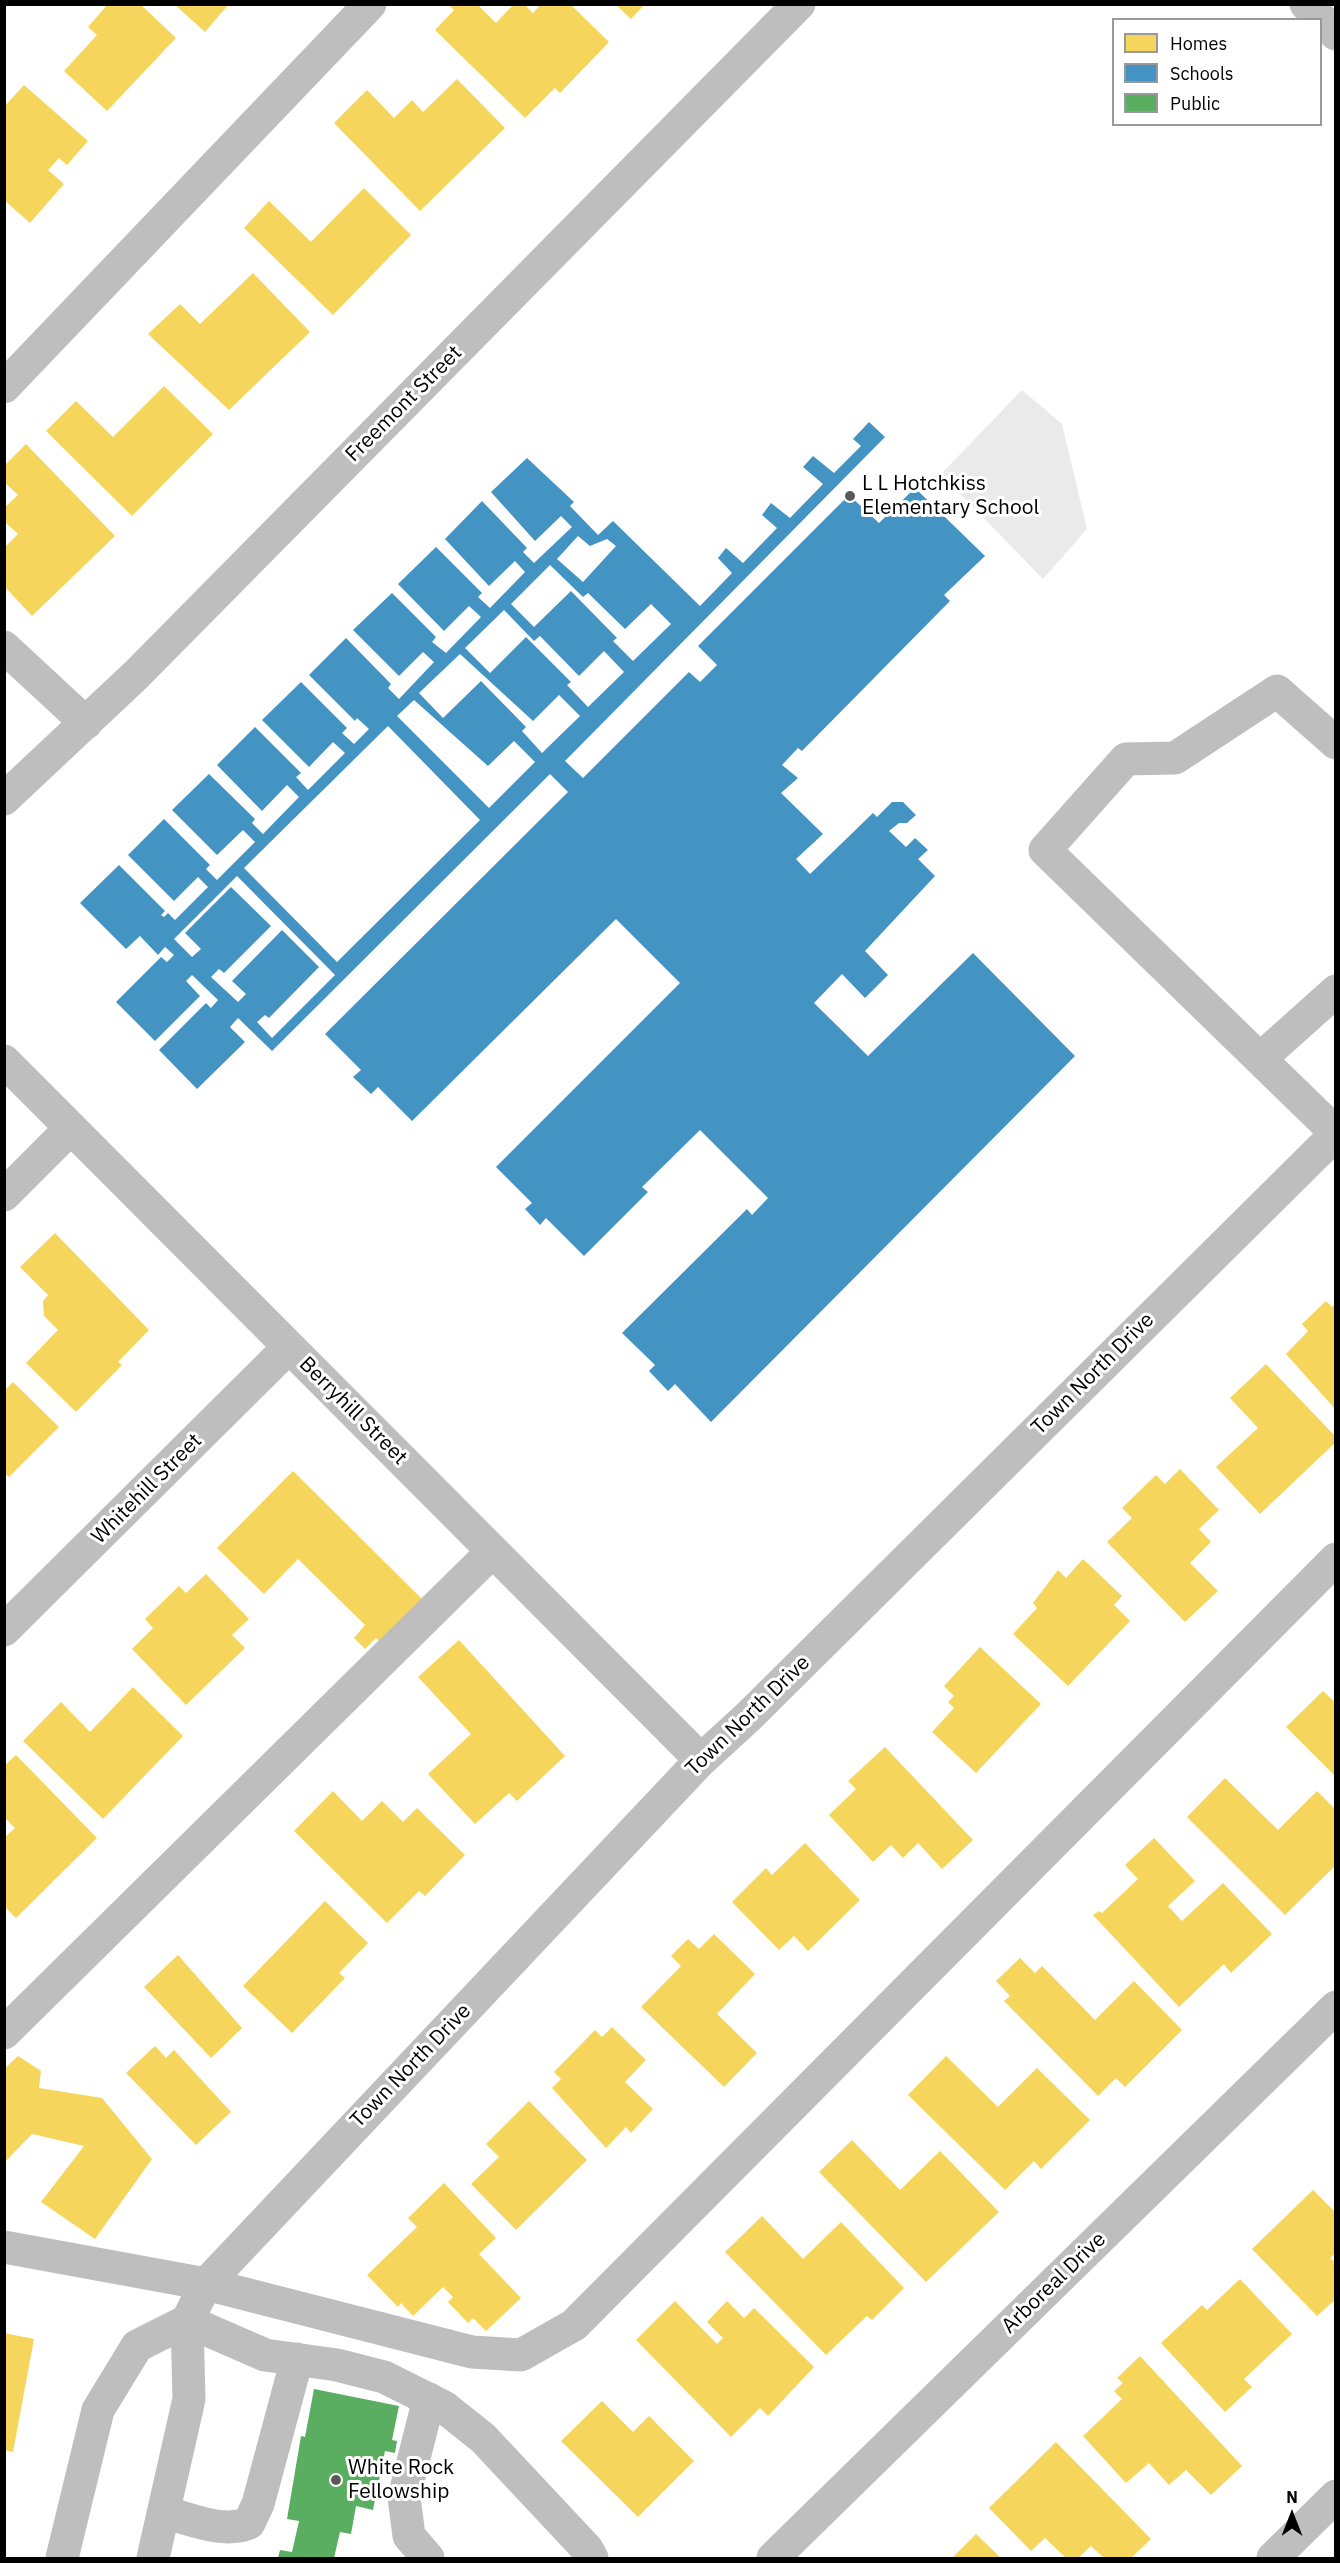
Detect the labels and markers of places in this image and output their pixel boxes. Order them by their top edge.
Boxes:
place label: L L Hotchkiss Elementary School [862,471,1039,521]
marker: L L Hotchkiss Elementary School [843,489,857,503]
place label: White Rock Fellowship [348,2455,454,2505]
marker: White Rock Fellowship [329,2473,343,2487]

